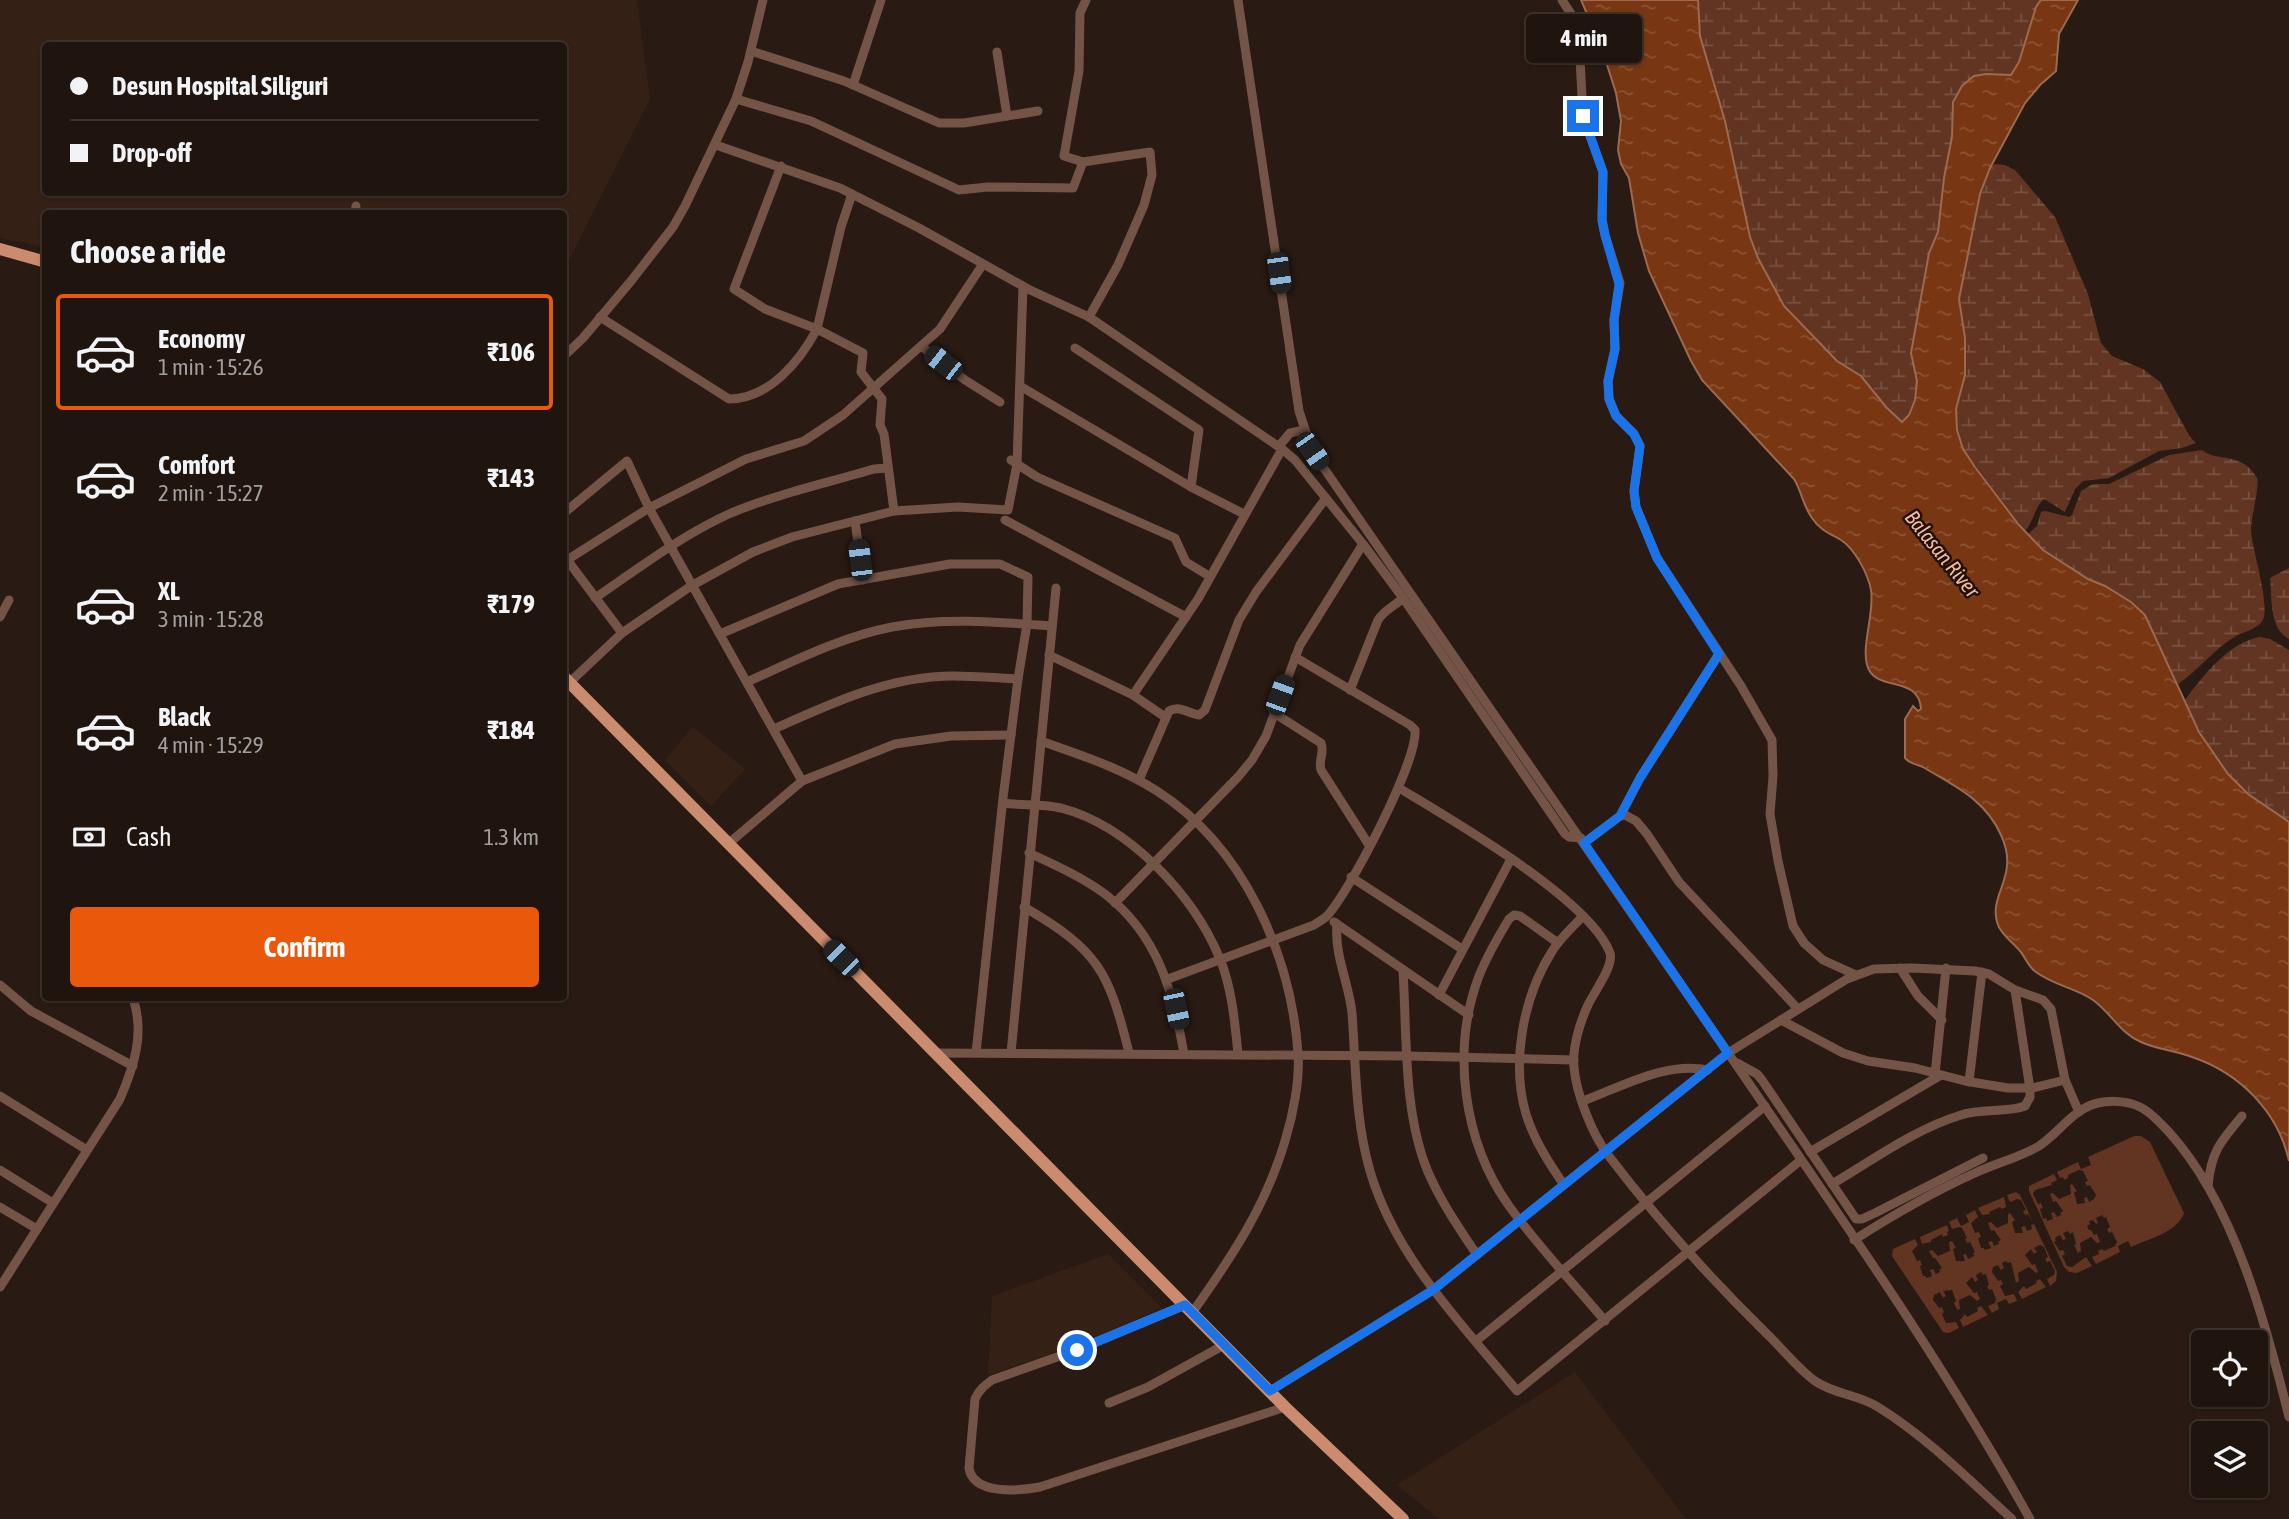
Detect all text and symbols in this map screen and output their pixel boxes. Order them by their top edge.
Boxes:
callout: 4 min [1525,15,1641,64]
text: 4 min [1561,25,1607,51]
text: Desun Hospital Siliguri [112,71,328,101]
route end [1567,100,1599,132]
text: Drop-off [112,138,192,168]
text: Choose a ride [70,233,226,270]
car [1266,251,1293,295]
icon: car [74,321,137,384]
text: Economy [158,324,245,354]
text: ₹106 [487,337,535,367]
car [920,342,967,384]
text: 1 min · 15:26 [158,354,264,380]
car [1292,428,1333,474]
icon: car [74,447,137,510]
text: Comfort [158,450,235,480]
text: ₹143 [487,463,535,493]
text: 2 min · 15:27 [158,480,264,506]
water label: Balasan River [1901,505,1985,602]
car [848,538,873,582]
icon: car [74,573,137,636]
text: XL [158,576,180,606]
text: ₹179 [487,589,535,619]
text: 3 min · 15:28 [158,606,264,632]
car [1263,672,1298,718]
icon: car [74,699,137,762]
text: Black [158,702,210,732]
text: ₹184 [487,715,535,745]
text: 4 min · 15:29 [158,732,264,758]
icon: cash [70,818,108,856]
text: Cash [126,822,172,852]
text: 1.3 km [483,824,539,850]
button: Confirm [70,907,539,987]
car [819,936,864,980]
car [1162,986,1191,1032]
map controls [2191,1330,2268,1498]
button: locate [2191,1330,2268,1407]
route start [1061,1334,1093,1366]
button: layers [2191,1421,2268,1498]

